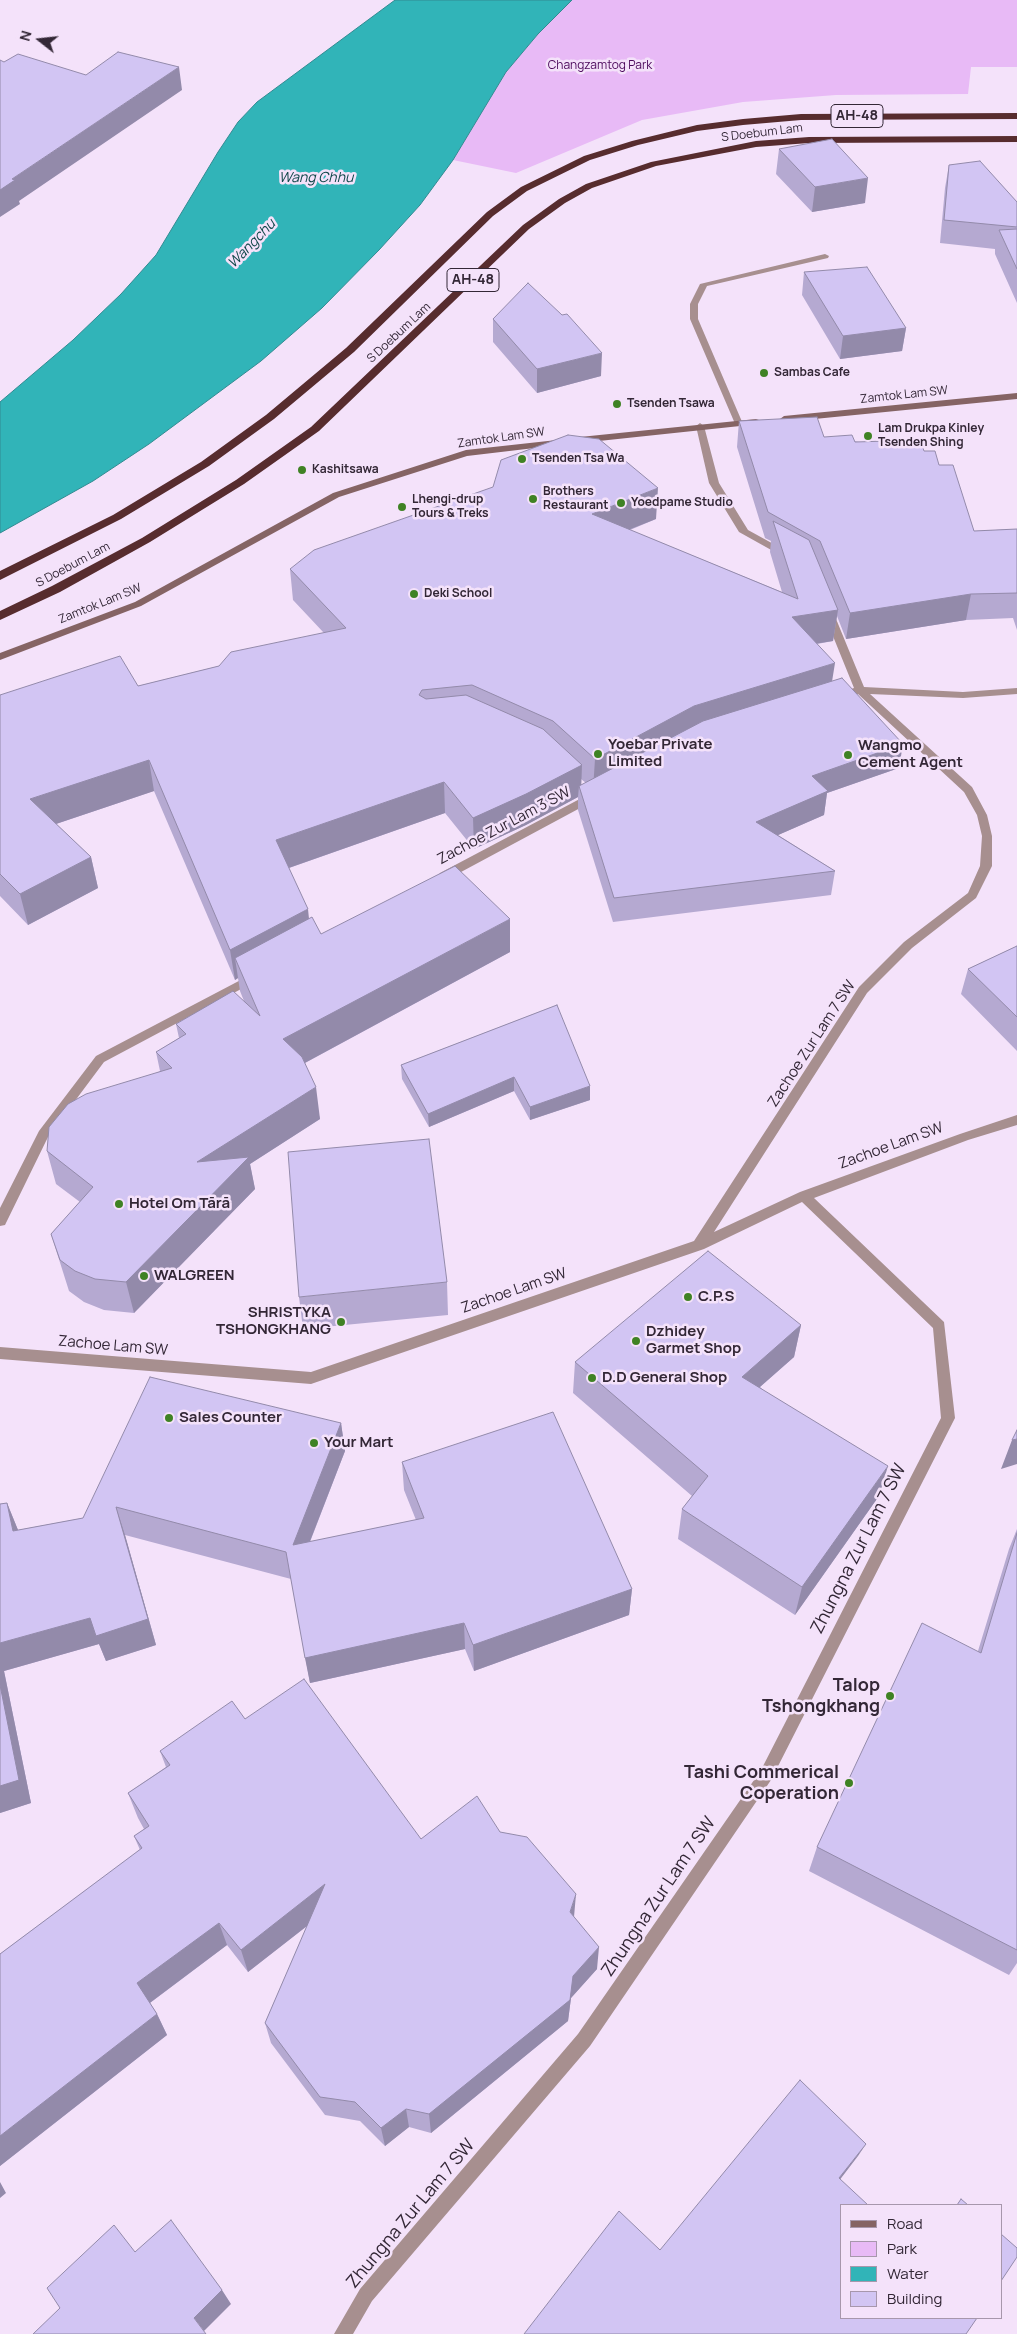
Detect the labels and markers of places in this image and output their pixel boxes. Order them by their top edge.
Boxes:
place label: Sambas Cafe [774,366,850,380]
marker: Sambas Cafe [758,367,770,379]
place label: Tsenden Tsawa [627,397,715,411]
marker: Tsenden Tsawa [611,398,623,410]
place label: Lam Drukpa Kinley Tsenden Shing [878,422,984,450]
marker: Lam Drukpa Kinley Tsenden Shing [862,430,874,442]
place label: Tsenden Tsa Wa [532,452,624,466]
marker: Tsenden Tsa Wa [516,453,528,465]
place label: Kashitsawa [312,463,379,477]
marker: Kashitsawa [296,464,308,476]
place label: Brothers Restaurant [543,485,609,513]
place label: Lhengi-drup Tours & Treks [412,493,489,521]
marker: Brothers Restaurant [527,493,539,505]
place label: Yoedpame Studio [631,496,733,510]
marker: Yoedpame Studio [615,497,627,509]
marker: Lhengi-drup Tours & Treks [396,501,408,513]
place label: Deki School [424,587,492,601]
marker: Deki School [408,588,420,600]
place label: Yoebar Private Limited [608,736,713,771]
place label: Wangmo Cement Agent [858,737,963,772]
marker: Yoebar Private Limited [592,748,604,760]
marker: Wangmo Cement Agent [842,749,854,761]
place label: Hotel Om Tārā [129,1195,230,1213]
marker: Hotel Om Tārā [113,1198,125,1210]
place label: WALGREEN [154,1267,235,1285]
marker: WALGREEN [138,1270,150,1282]
place label: C.P.S [698,1288,734,1306]
marker: C.P.S [682,1291,694,1303]
place label: SHRISTYKA TSHONGKHANG [216,1304,331,1339]
marker: SHRISTYKA TSHONGKHANG [335,1316,347,1328]
place label: Dzhidey Garmet Shop [646,1323,741,1358]
marker: Dzhidey Garmet Shop [630,1335,642,1347]
place label: D.D General Shop [602,1369,727,1387]
marker: D.D General Shop [586,1372,598,1384]
place label: Sales Counter [179,1409,282,1427]
marker: Sales Counter [163,1412,175,1424]
place label: Your Mart [324,1434,394,1452]
marker: Your Mart [308,1437,320,1449]
place label: Talop Tshongkhang [762,1675,880,1718]
marker: Talop Tshongkhang [884,1690,896,1702]
place label: Tashi Commerical Coperation [684,1762,839,1805]
marker: Tashi Commerical Coperation [843,1777,855,1789]

